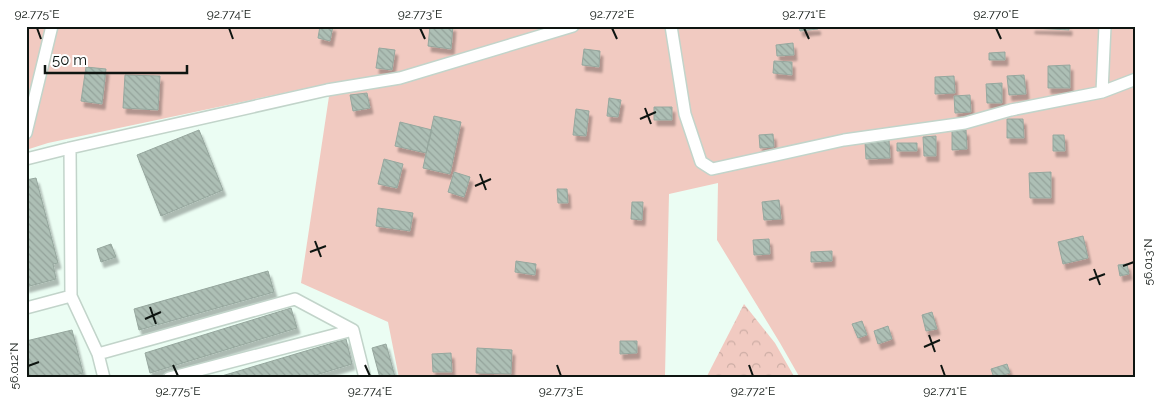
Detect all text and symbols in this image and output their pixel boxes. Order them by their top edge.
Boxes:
text: 92.775°E [15,7,59,21]
text: 92.774°E [207,7,251,21]
text: 92.773°E [398,7,442,21]
text: 92.772°E [590,7,634,21]
text: 92.771°E [782,7,826,21]
text: 92.770°E [973,7,1019,21]
scale bar [45,42,188,74]
text: 50 m [52,51,87,69]
text: 56.013°N [1141,238,1155,286]
text: 56.012°N [7,342,21,390]
text: 92.775°E [156,384,200,398]
text: 92.774°E [348,384,392,398]
text: 92.773°E [539,384,583,398]
text: 92.772°E [731,384,775,398]
text: 92.771°E [923,384,967,398]

